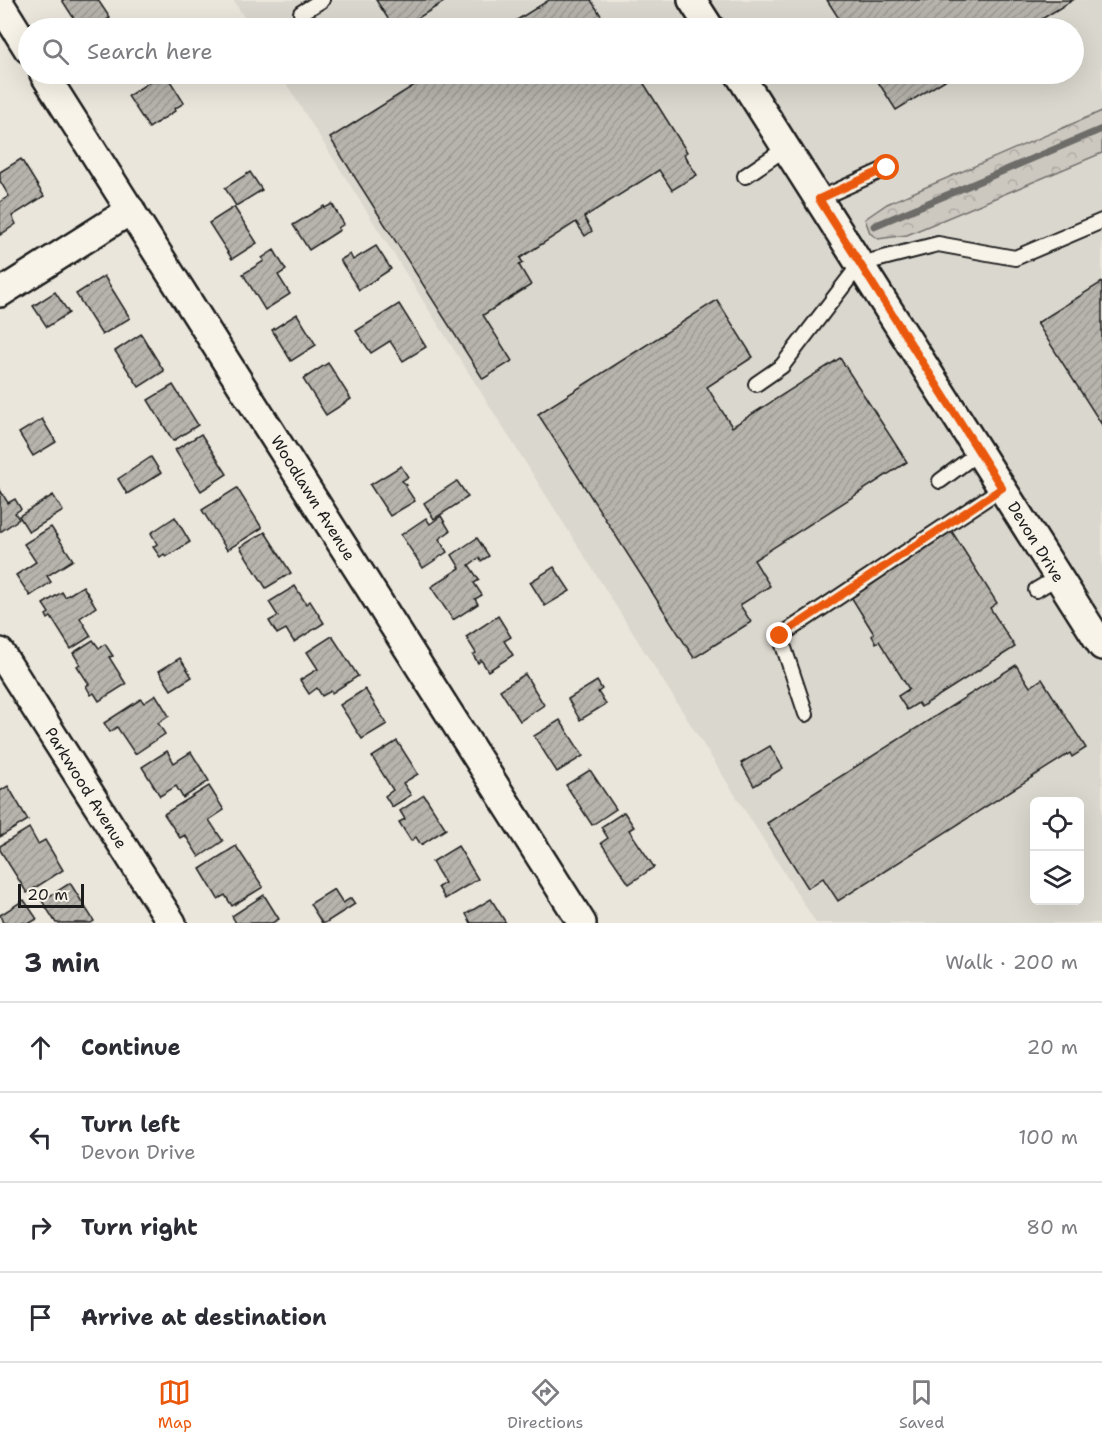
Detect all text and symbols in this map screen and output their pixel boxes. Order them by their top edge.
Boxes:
search box [18,18,1084,84]
icon: search [39,35,72,68]
text: Search here [87,37,213,66]
route start [873,154,899,180]
street label: Woodlawn Avenue [266,431,360,565]
street label: Devon Drive [1003,498,1069,586]
route end [766,622,792,648]
street label: Parkwood Avenue [40,723,132,853]
map controls [1030,797,1084,905]
button: locate [1030,797,1084,851]
button: layers [1030,851,1084,905]
scale bar [18,881,84,908]
text: 20 m [27,884,68,905]
text: 3 min [24,945,100,980]
text: Walk · 200 m [945,949,1078,975]
icon: ahead [24,1031,57,1064]
text: Continue [81,1033,181,1062]
text: 20 m [1027,1034,1078,1060]
text: Turn left [81,1110,180,1139]
icon: left [24,1121,57,1154]
text: 100 m [1018,1124,1078,1150]
text: Devon Drive [81,1139,196,1165]
icon: right [24,1211,57,1244]
text: Turn right [81,1213,198,1242]
text: 80 m [1026,1214,1078,1240]
icon: arrive [24,1301,57,1334]
text: Arrive at destination [81,1303,327,1332]
tab: Map [158,1376,192,1433]
tab: Directions [507,1376,584,1433]
tab: Saved [899,1376,944,1433]

